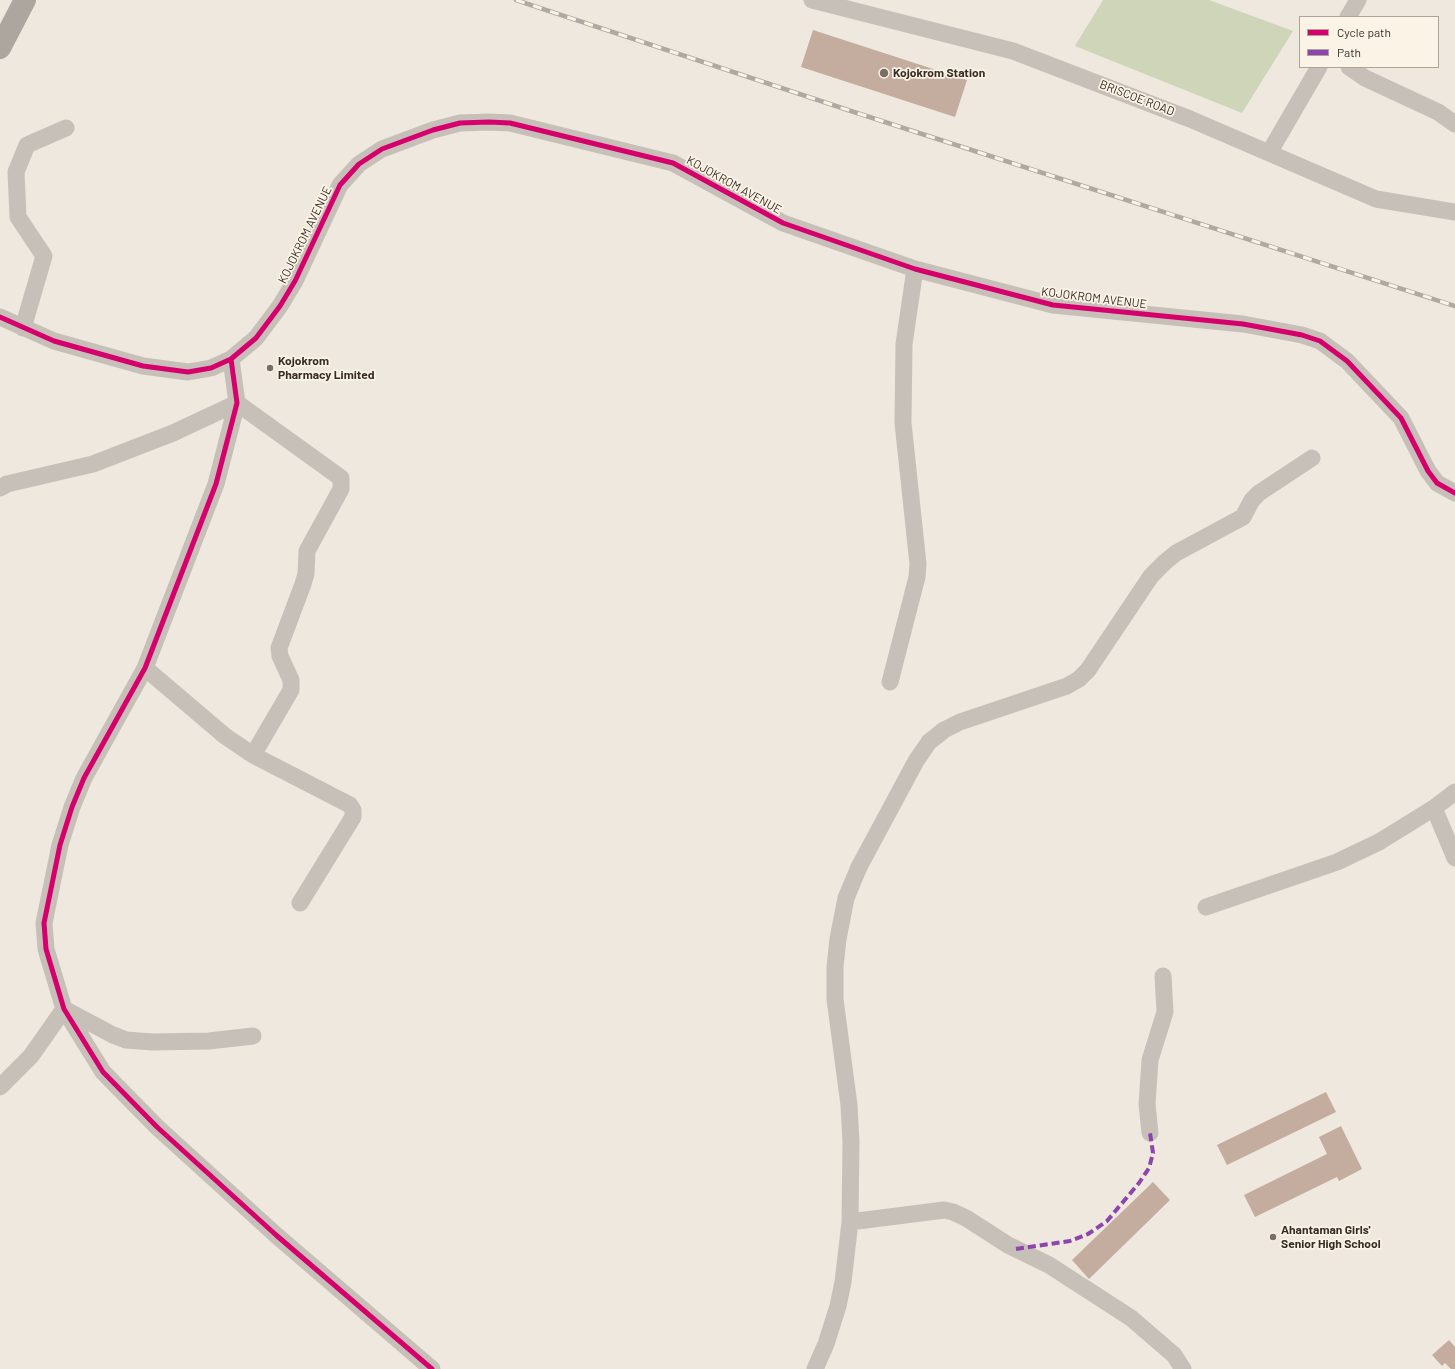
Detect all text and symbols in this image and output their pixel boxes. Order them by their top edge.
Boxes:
legend [1299,16,1439,68]
text: Cycle path [1337,25,1391,39]
text: Path [1337,45,1361,59]
place label: Kojokrom Station [893,66,985,80]
marker: Kojokrom Station [878,67,890,79]
street label: BRISCOE ROAD [1098,77,1176,119]
street label: KOJOKROM AVENUE [684,153,784,217]
street label: KOJOKROM AVENUE [275,184,335,286]
street label: KOJOKROM AVENUE [1040,284,1148,312]
place label: Kojokrom Pharmacy Limited [278,354,375,382]
marker: Kojokrom Pharmacy Limited [265,363,275,373]
place label: Ahantaman Girls' Senior High School [1281,1223,1381,1251]
marker: Ahantaman Girls' Senior High School [1268,1232,1278,1242]

